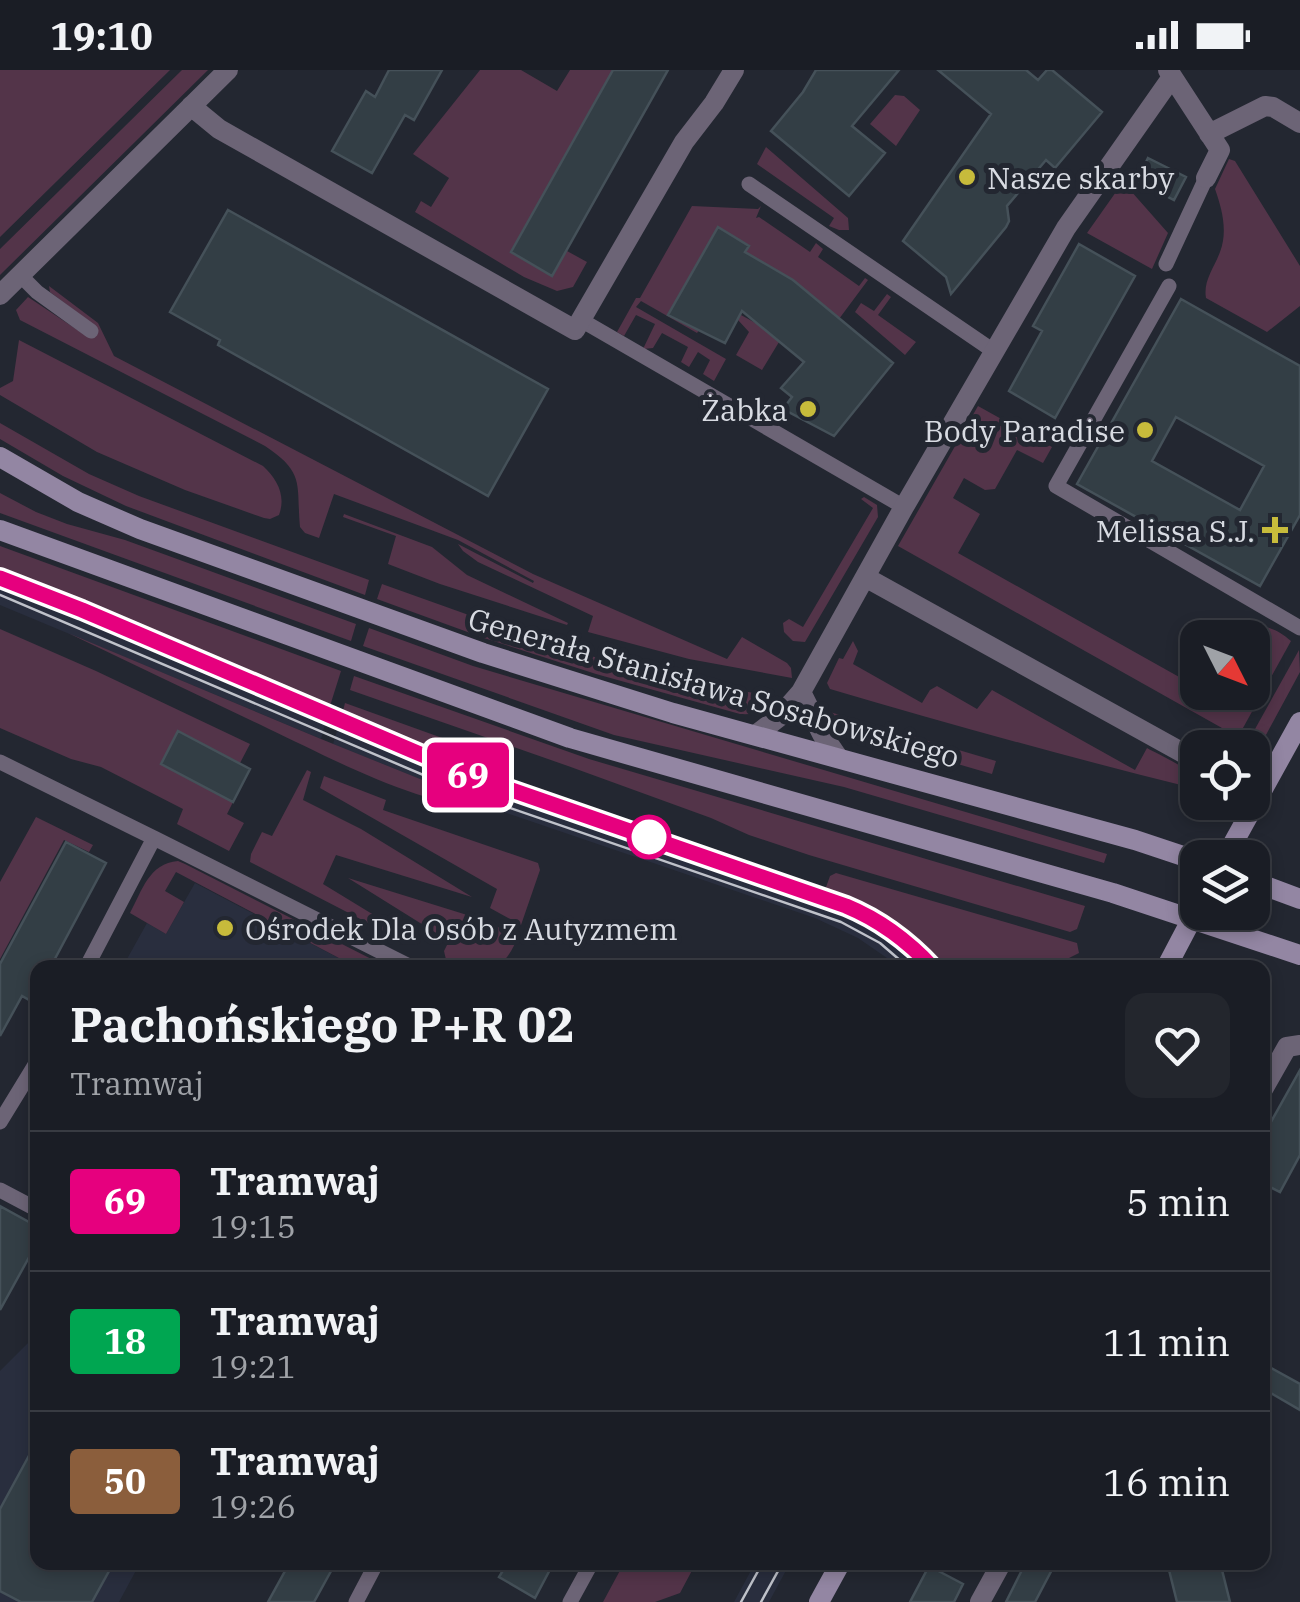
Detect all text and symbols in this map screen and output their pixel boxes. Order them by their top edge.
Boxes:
text: 19:10 [50,11,153,60]
place label: Nasze skarby [987,158,1174,197]
marker: Nasze skarby [956,166,978,188]
place label: Żabka [701,390,788,429]
marker: Żabka [797,398,819,420]
place label: Body Paradise [924,411,1125,450]
marker: Body Paradise [1134,419,1156,441]
place label: Melissa S.J. [1096,511,1255,550]
marker: Melissa S.J. [1264,519,1286,541]
street label: Generała Stanisława Sosabowskiego [464,598,964,776]
north arrow [1180,620,1270,710]
map controls [1180,620,1270,930]
button: locate [1180,730,1270,820]
line badge: 69 [423,742,513,808]
text: 69 [447,752,489,798]
unlabelled marker [628,816,670,858]
button: layers [1180,840,1270,930]
place label: Ośrodek Dla Osób z Autyzmem [245,909,678,948]
marker: Ośrodek Dla Osób z Autyzmem [214,917,236,939]
text: Pachońskiego P+R 02 [70,993,575,1055]
button: heart [1125,993,1230,1098]
text: Tramwaj [70,1062,204,1104]
text: Tramwaj [210,1156,380,1205]
text: 5 min [1126,1177,1230,1226]
text: 69 [104,1178,146,1224]
text: 19:15 [210,1205,296,1247]
text: Tramwaj [210,1296,380,1345]
text: 11 min [1103,1317,1230,1366]
text: 18 [104,1318,146,1364]
text: 19:21 [210,1345,296,1387]
text: Tramwaj [210,1436,380,1485]
text: 16 min [1103,1457,1230,1506]
text: 50 [104,1458,146,1504]
text: 19:26 [210,1485,296,1527]

